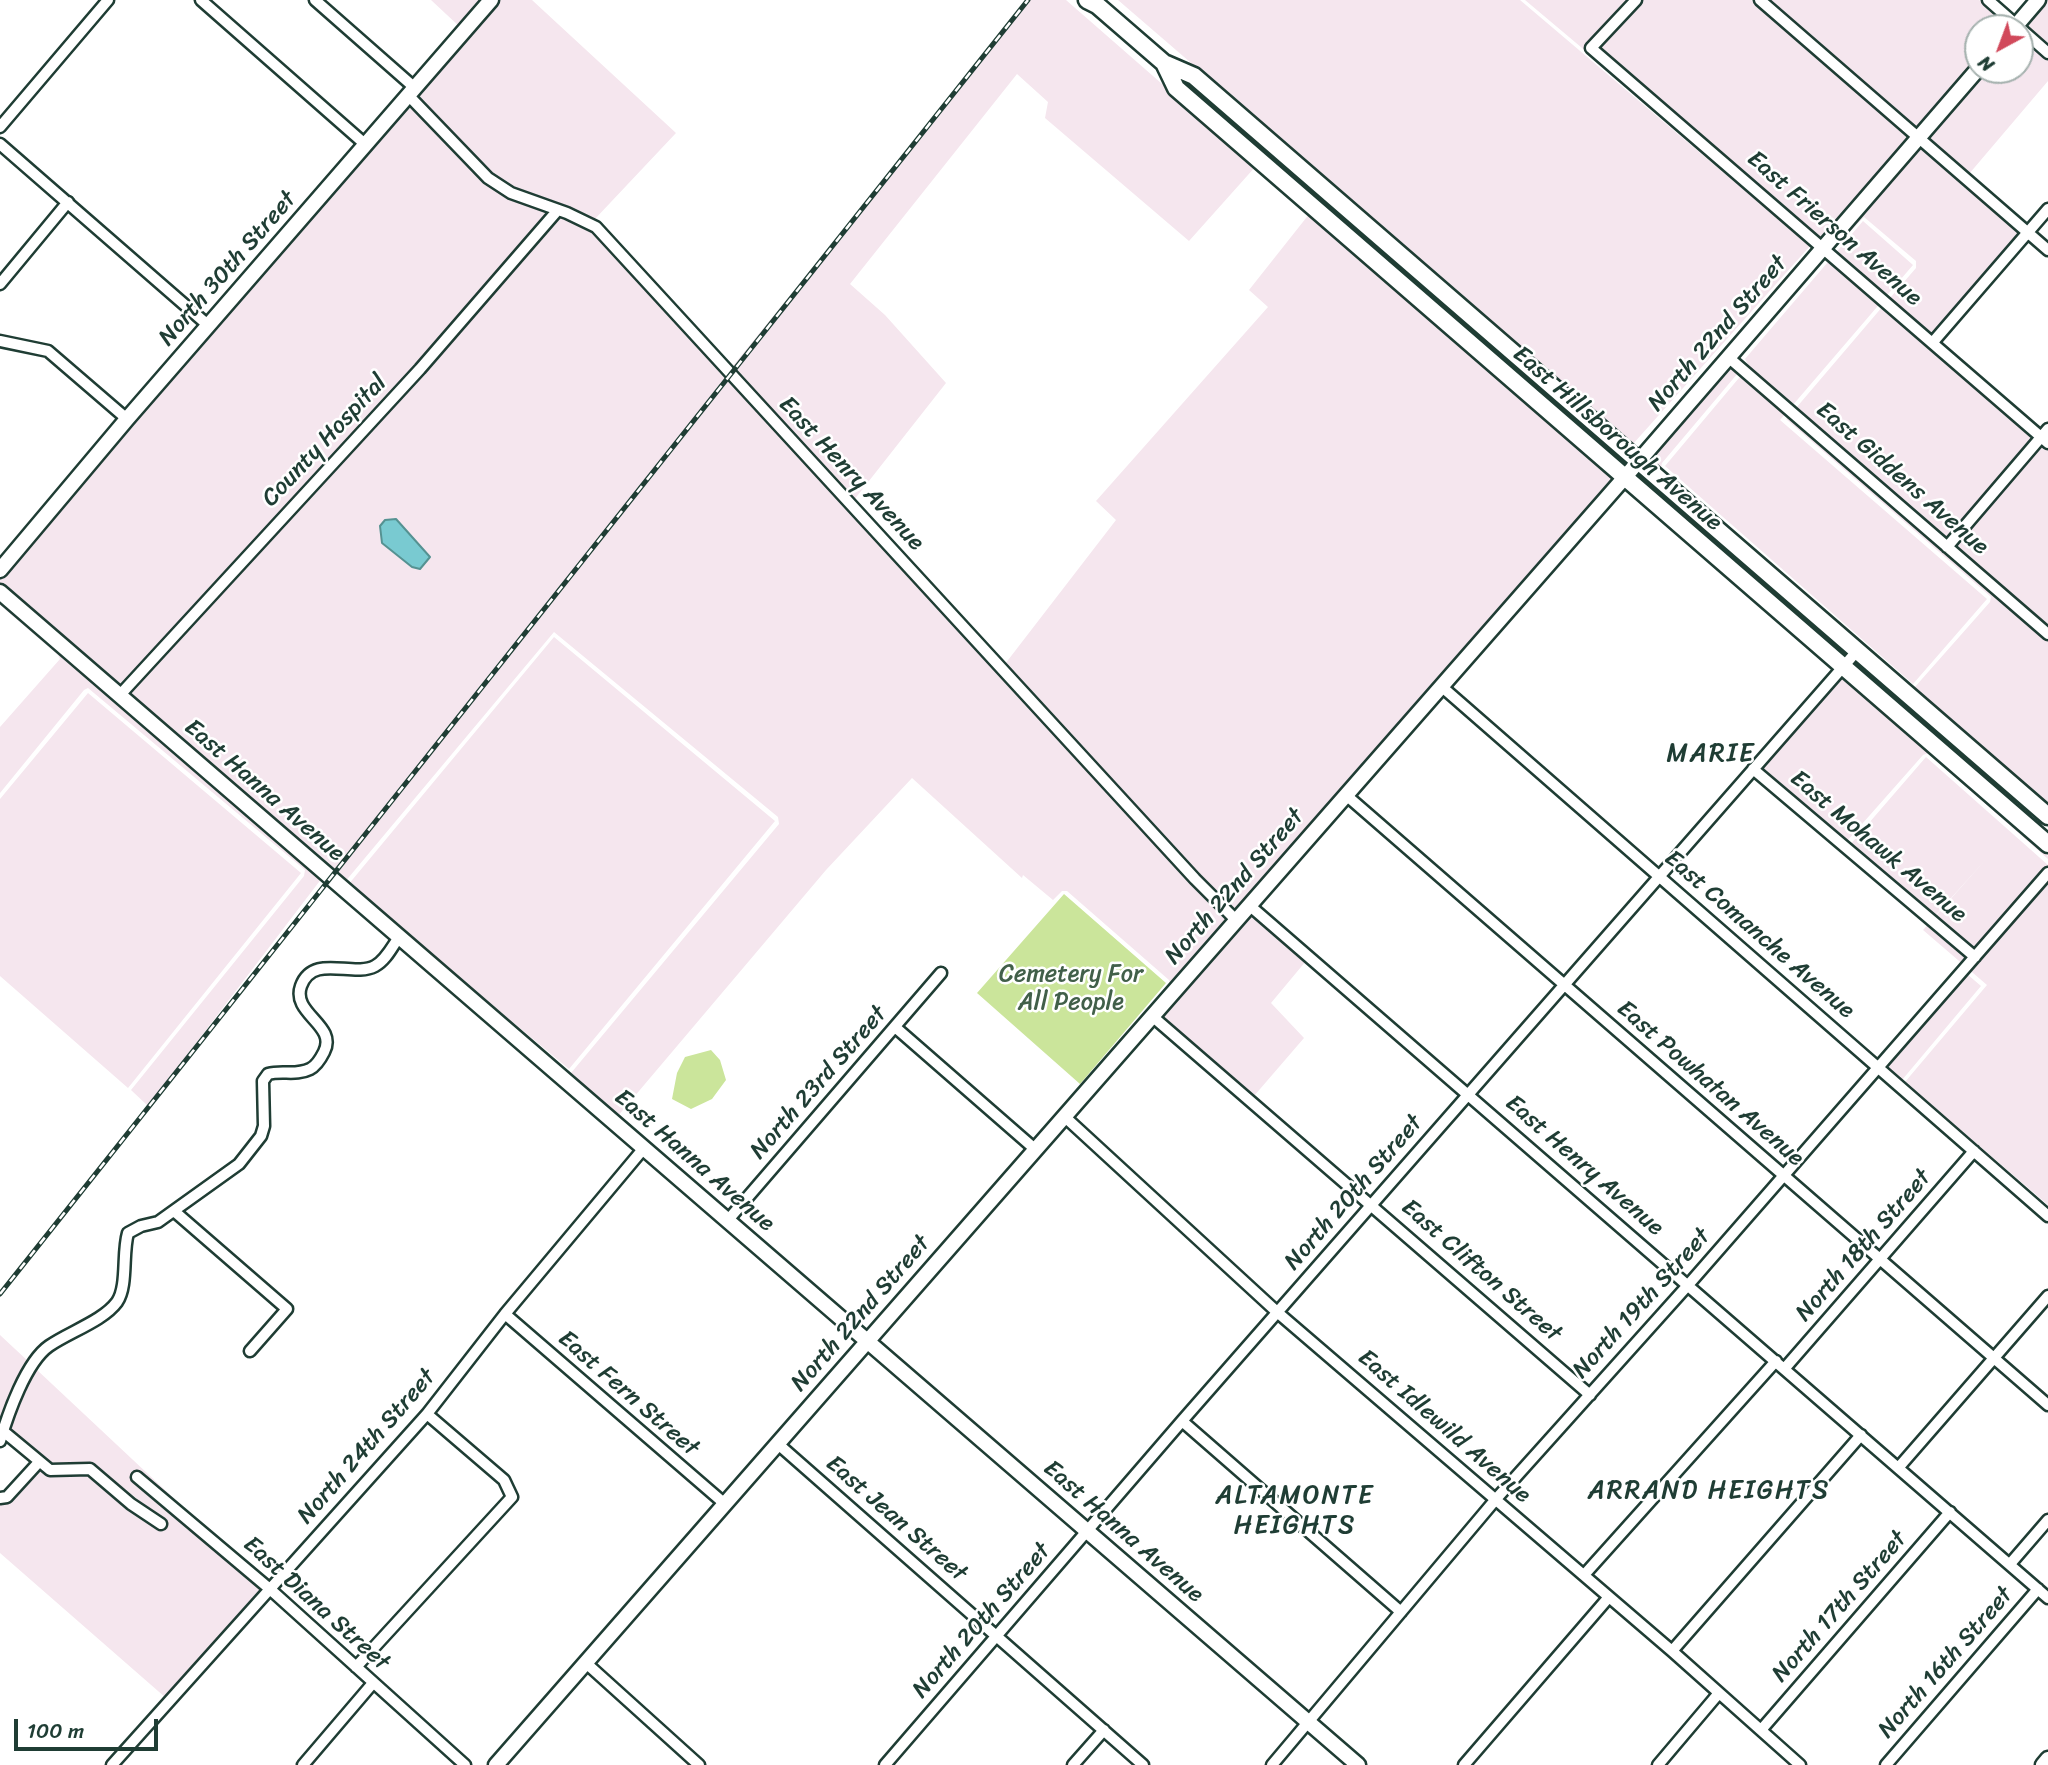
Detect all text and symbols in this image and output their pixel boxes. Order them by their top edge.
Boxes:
north arrow [1964,14,2034,84]
text: N [1970,47,2002,80]
street label: East Frierson Avenue [1741,145,1927,313]
street label: North 30th Street [153,186,303,352]
street label: North 22nd Street [1642,250,1794,418]
street label: East Hillsborough Avenue [1507,340,1727,538]
street label: County Hospital [256,369,394,513]
street label: East Henry Avenue [772,391,930,557]
street label: East Giddens Avenue [1810,396,1994,562]
street label: East Hanna Avenue [178,714,350,868]
district label: MARIE [1668,738,1754,770]
street label: East Mohawk Avenue [1784,765,1972,929]
street label: North 22nd Street [1159,803,1311,971]
street label: East Comanche Avenue [1658,845,1860,1025]
park label: Cemetery For All People [999,961,1143,1017]
street label: East Powhatan Avenue [1611,995,1809,1173]
street label: North 23rd Street [745,1001,893,1165]
street label: East Hanna Avenue [608,1084,780,1238]
street label: East Henry Avenue [1499,1089,1669,1243]
street label: North 20th Street [1279,1110,1429,1276]
street label: North 18th Street [1790,1164,1938,1328]
street label: East Clifton Street [1395,1194,1567,1348]
street label: North 19th Street [1567,1223,1717,1385]
street label: North 22nd Street [785,1230,937,1398]
street label: East Fern Street [552,1325,704,1463]
street label: East Idlewild Avenue [1352,1344,1536,1510]
street label: North 24th Street [292,1364,442,1530]
street label: East Jean Street [819,1450,973,1588]
street label: East Hanna Avenue [1037,1455,1209,1609]
district label: ARRAND HEIGHTS [1591,1475,1827,1507]
district label: ALTAMONTE HEIGHTS [1218,1480,1372,1542]
street label: North 17th Street [1766,1525,1914,1689]
street label: East Diana Street [237,1531,395,1677]
street label: North 20th Street [907,1538,1057,1704]
street label: North 16th Street [1872,1581,2020,1745]
scale bar [18,1706,161,1750]
text: 100 m [27,1712,84,1750]

